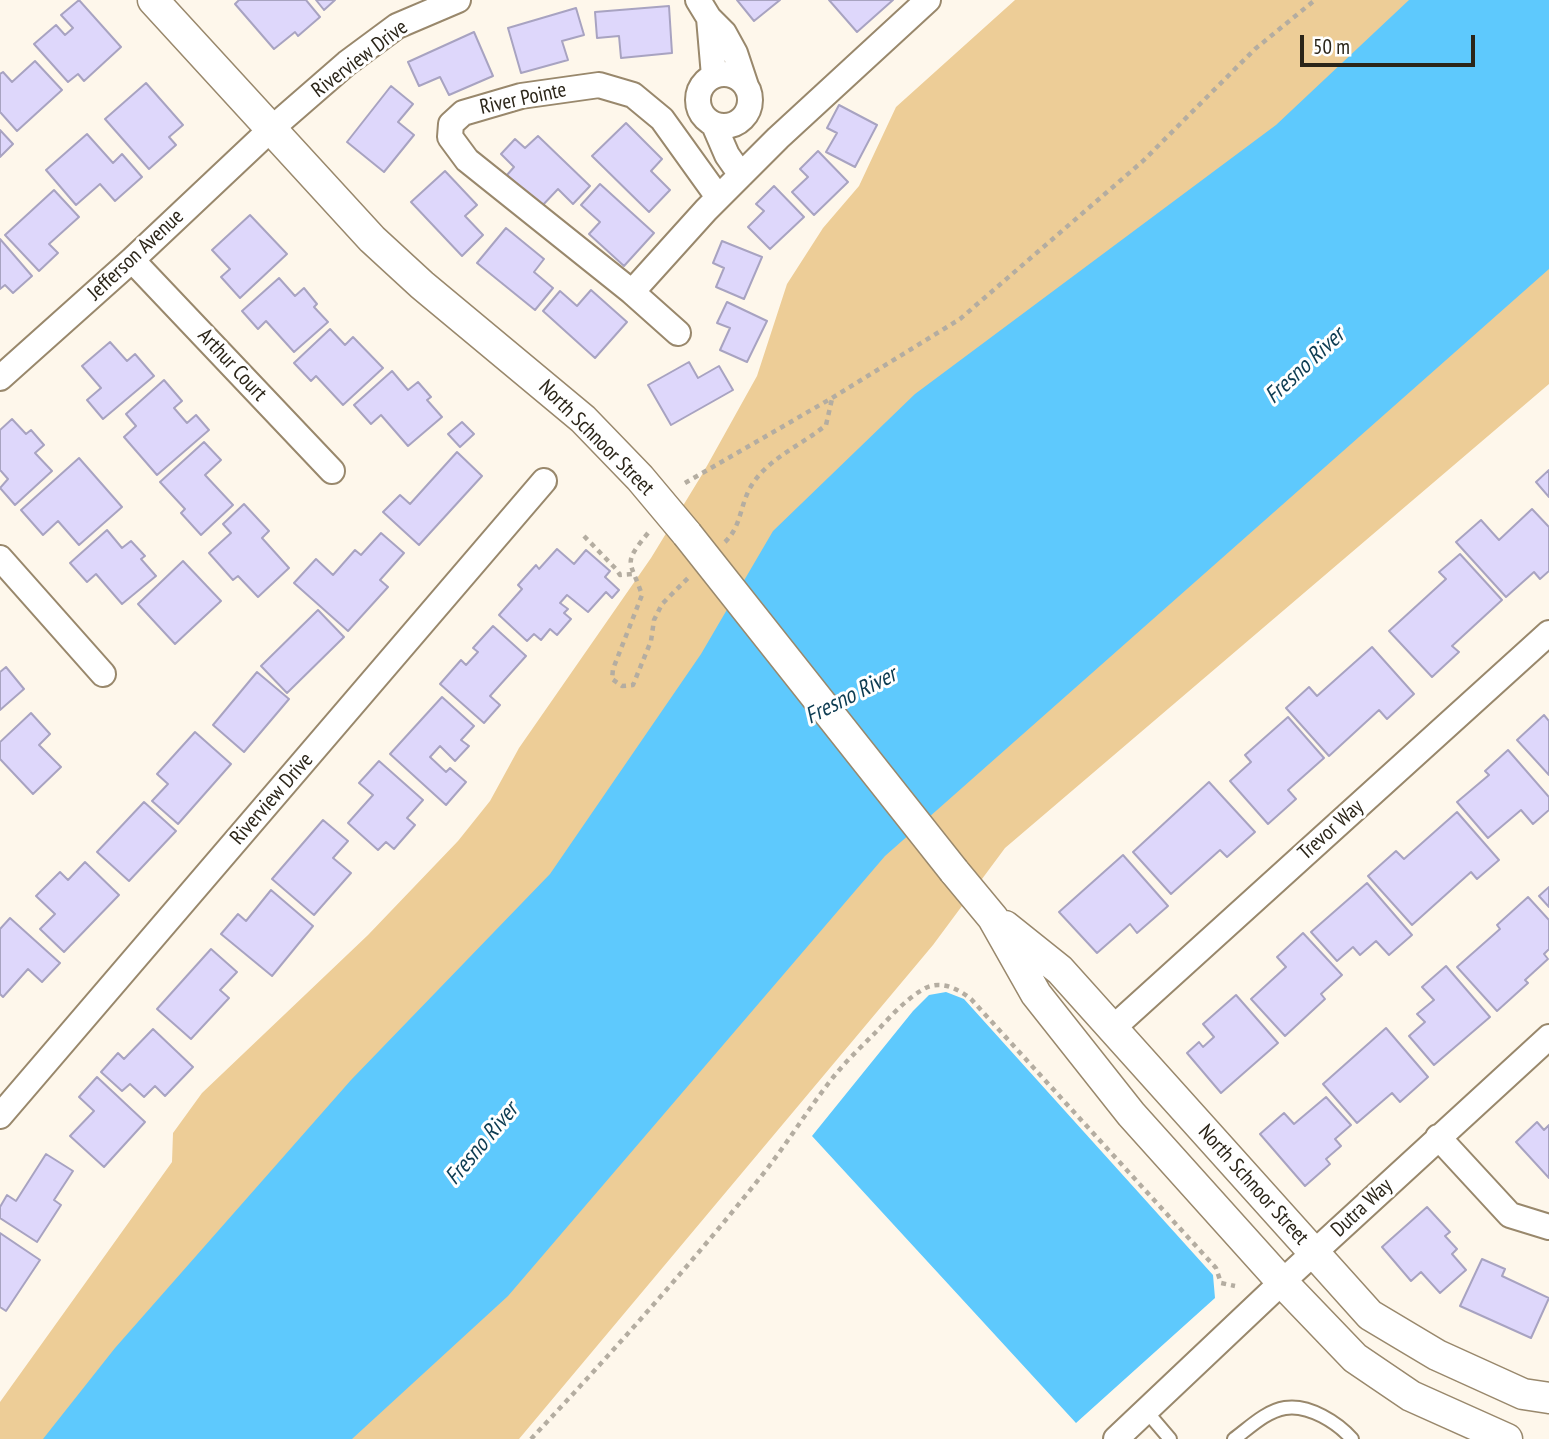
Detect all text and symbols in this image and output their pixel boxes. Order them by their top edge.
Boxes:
street label: Riverview Drive [307,15,413,103]
scale bar [1304,21,1479,65]
text: 50 m [1313,33,1350,60]
street label: River Pointe [478,78,568,120]
street label: Jefferson Avenue [83,204,189,306]
water label: Fresno River [1259,322,1351,410]
street label: Arthur Court [192,324,272,406]
street label: North Schnoor Street [533,375,659,501]
water label: Fresno River [801,661,901,731]
street label: Riverview Drive [225,748,319,850]
street label: Trevor Way [1293,794,1369,866]
water label: Fresno River [440,1097,524,1191]
street label: North Schnoor Street [1193,1120,1313,1250]
street label: Dutra Way [1326,1173,1398,1243]

